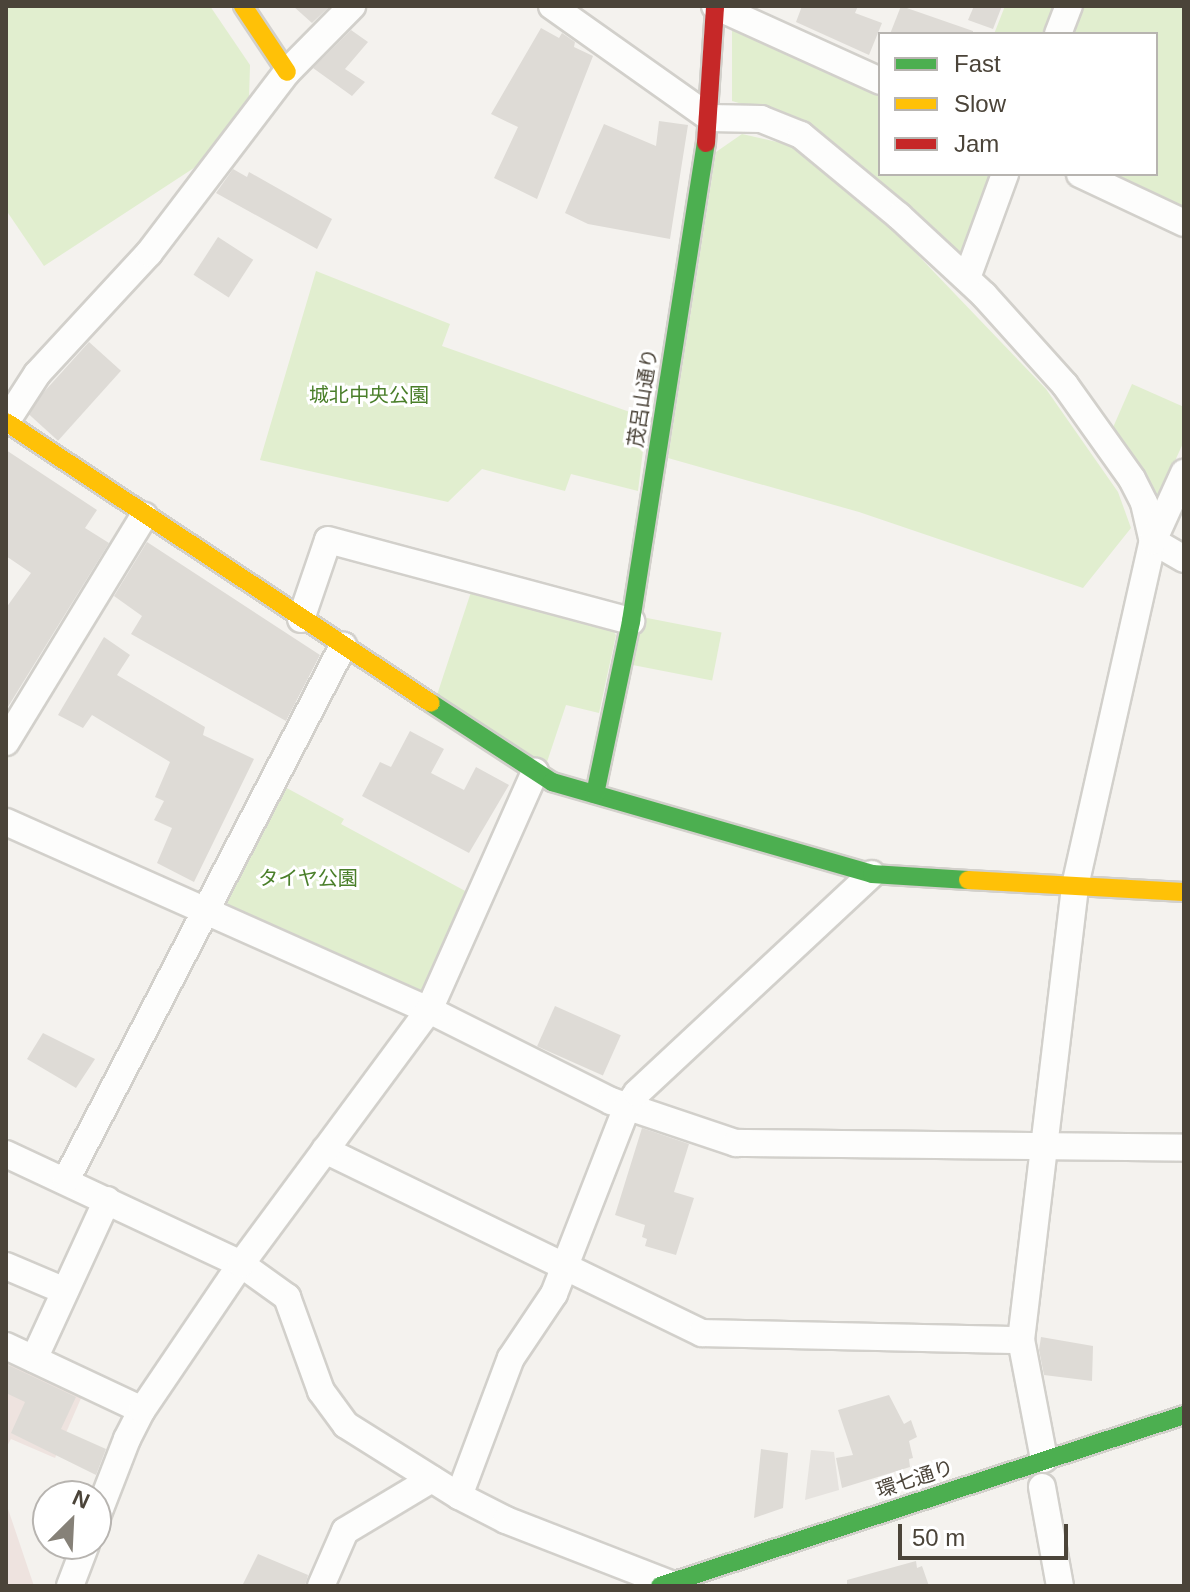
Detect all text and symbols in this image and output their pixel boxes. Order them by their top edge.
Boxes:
legend [878,32,1158,176]
text: Fast [954,50,1001,77]
text: Slow [954,90,1006,117]
text: Jam [954,130,999,157]
street label: 茂呂山通り [623,347,663,449]
park label: 城北中央公園 [309,383,429,407]
park label: タイヤ公園 [258,866,358,890]
street label: 環七通り [873,1455,957,1503]
north arrow [32,1480,112,1560]
text: N [69,1485,93,1514]
scale bar [902,1508,1072,1558]
text: 50 m [912,1524,965,1551]

